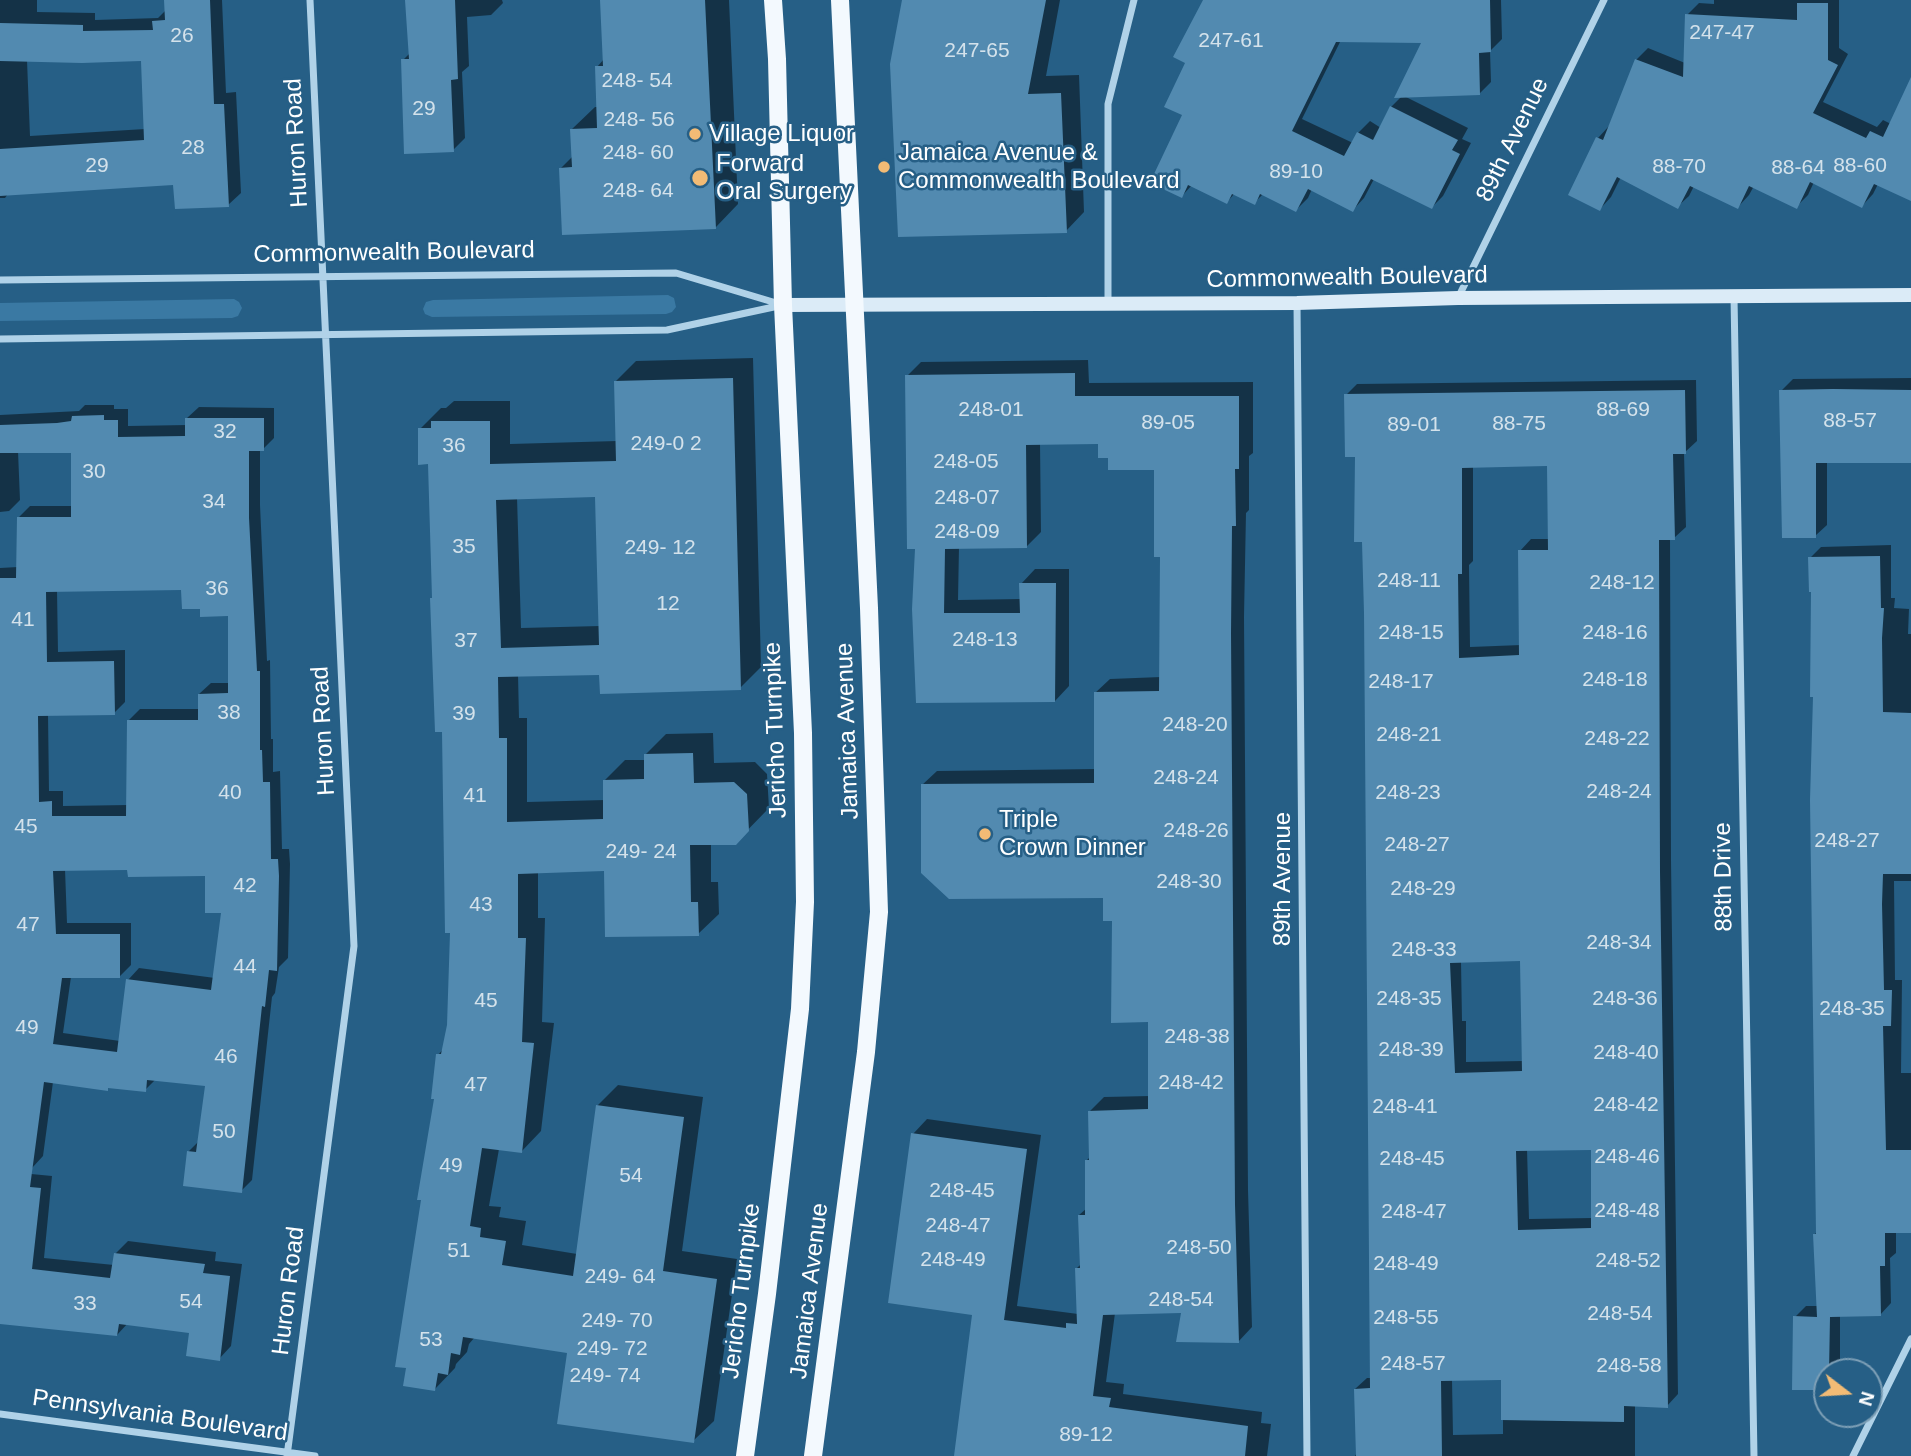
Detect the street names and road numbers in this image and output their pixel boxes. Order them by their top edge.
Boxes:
street label: 89th Avenue [1471,73,1555,207]
street label: Huron Road [279,78,315,208]
street label: Commonwealth Boulevard [253,236,535,270]
street label: Commonwealth Boulevard [1206,261,1488,295]
street label: Jericho Turnpike [759,641,793,819]
street label: Jamaica Avenue [831,642,865,820]
street label: Huron Road [306,666,342,796]
street label: 89th Avenue [1269,812,1297,946]
street label: 88th Drive [1709,822,1739,932]
street label: Jamaica Avenue [785,1201,835,1381]
street label: Jericho Turnpike [717,1202,767,1380]
street label: Huron Road [267,1225,311,1357]
street label: Pennsylvania Boulevard [31,1384,289,1448]

